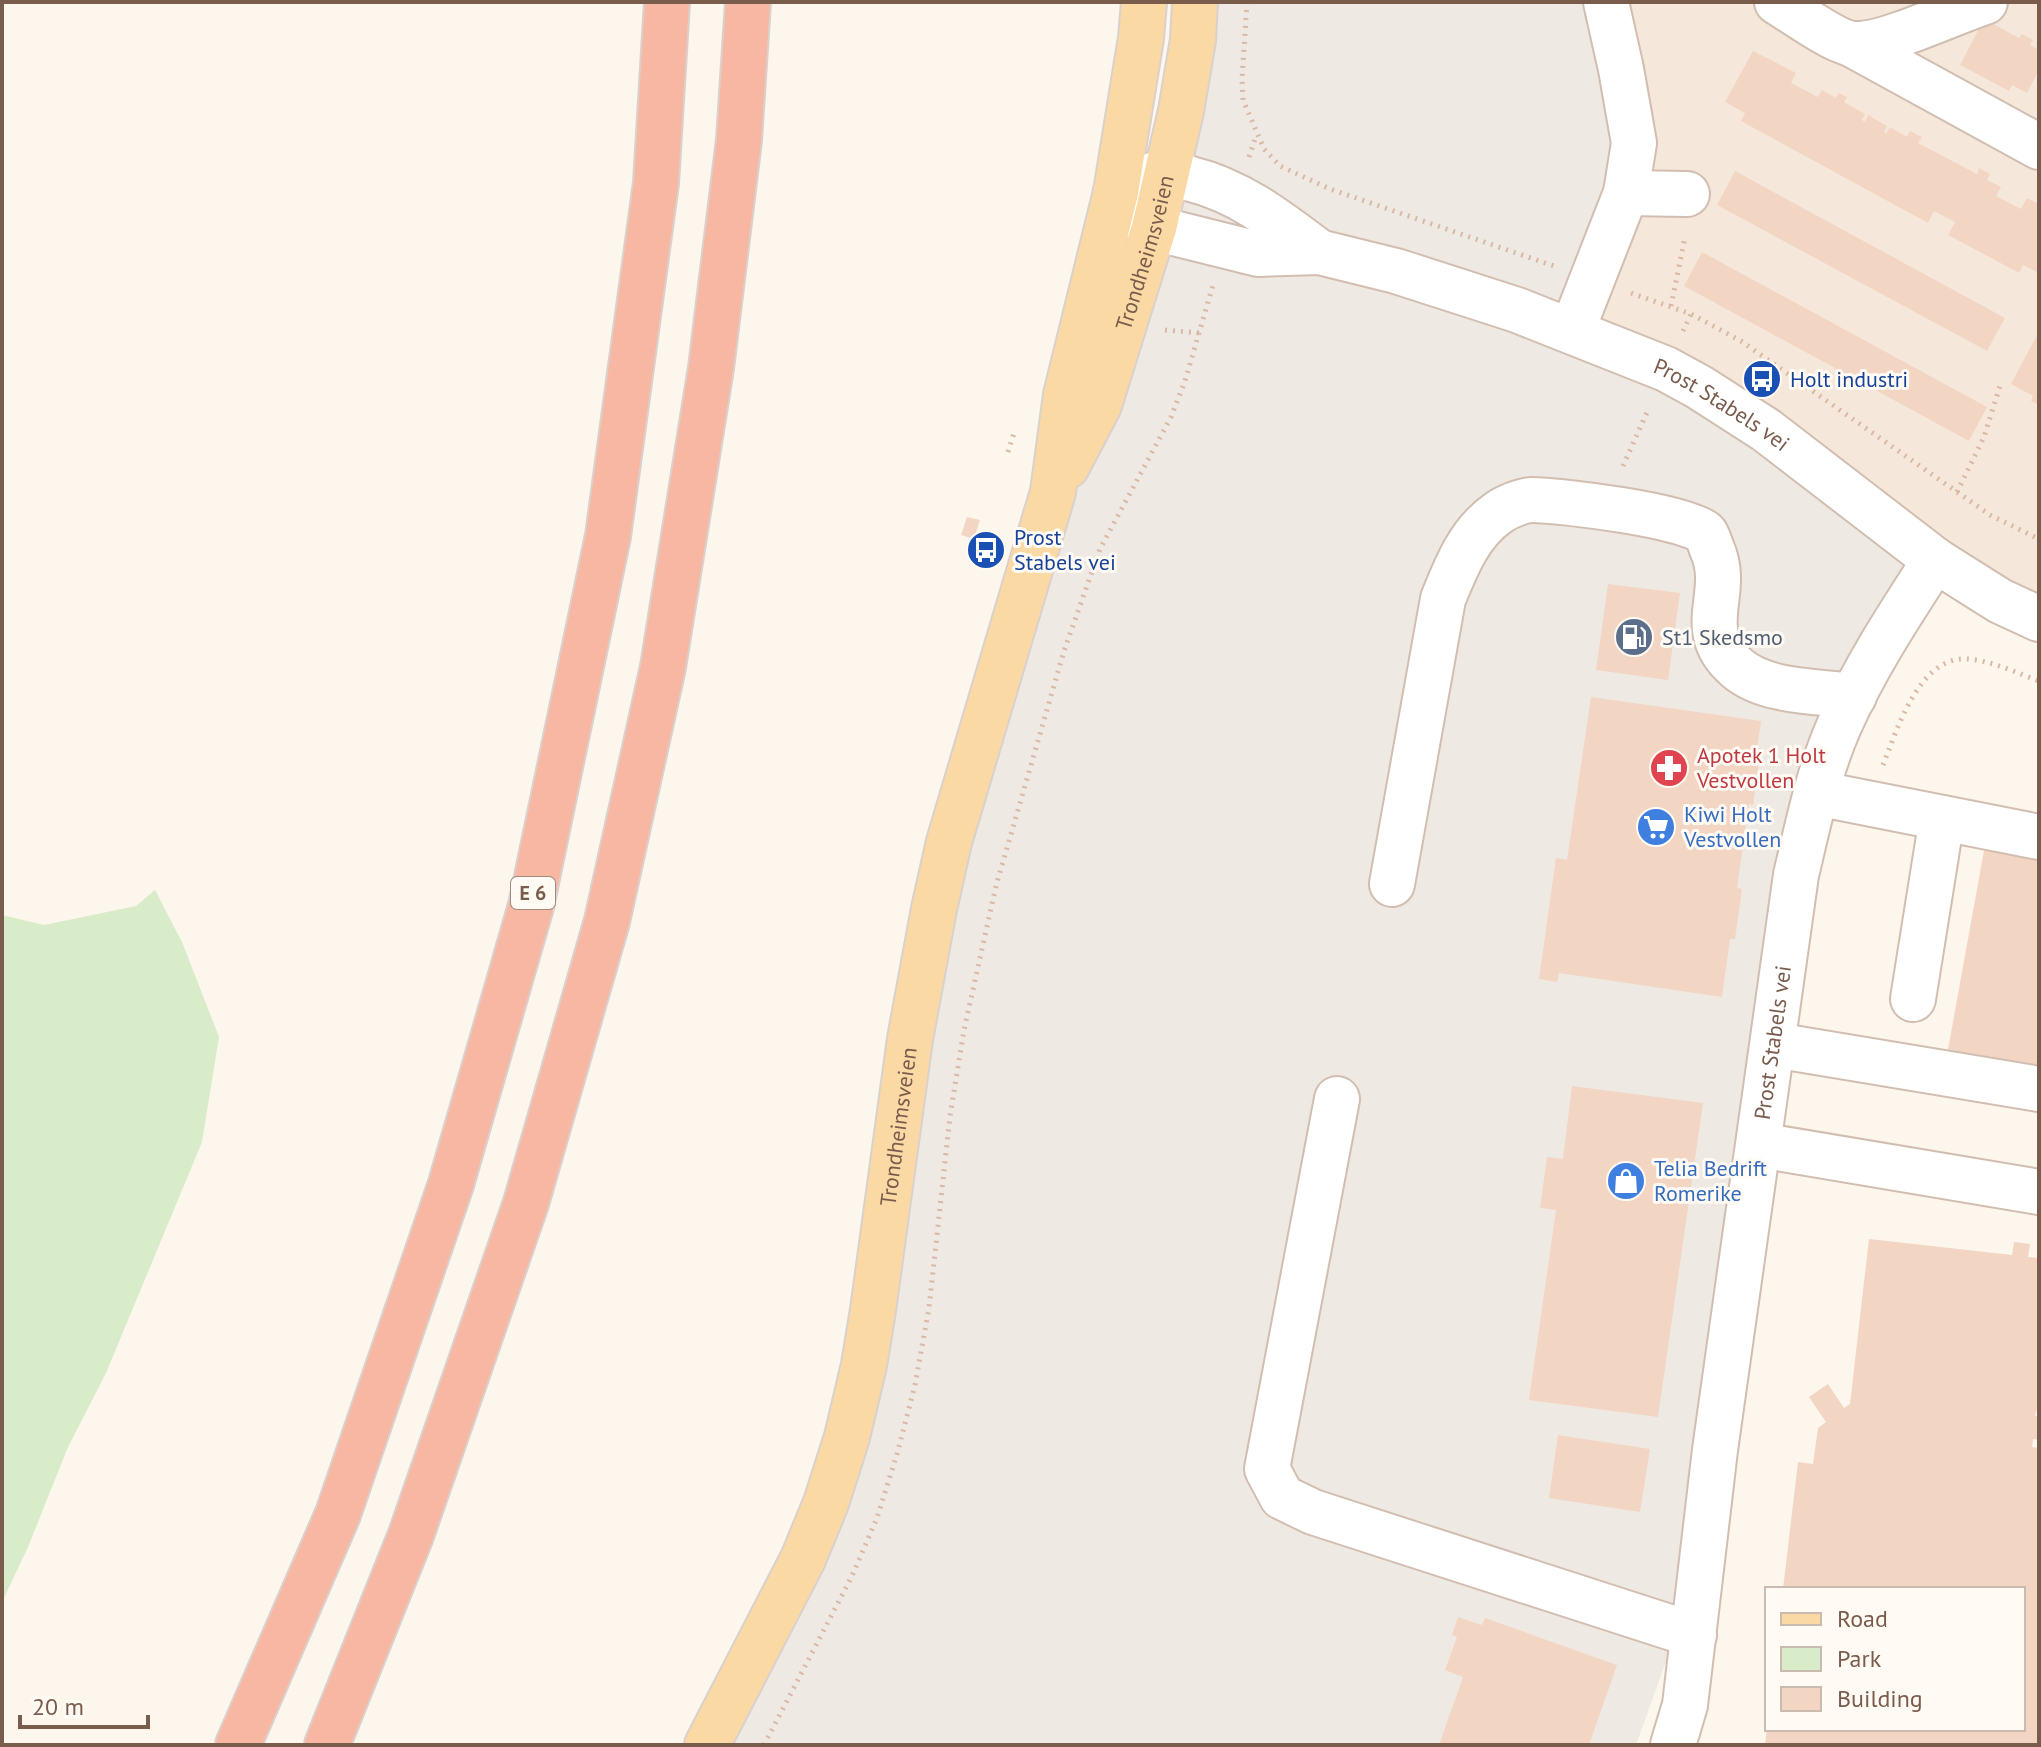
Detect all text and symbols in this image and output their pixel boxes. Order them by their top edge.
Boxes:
street label: Trondheimsveien [1109,172,1180,334]
street label: Prost Stabels vei [1650,352,1795,457]
bus stop icon: Holt industri [1741,358,1783,400]
place label: Holt industri [1790,365,1908,393]
place label: Prost Stabels vei [1014,523,1116,576]
bus stop icon: Prost Stabels vei [965,529,1007,571]
fuel station icon: St1 Skedsmo [1613,616,1655,658]
place label: St1 Skedsmo [1662,623,1783,651]
place label: Apotek 1 Holt Vestvollen [1696,741,1827,794]
pharmacy icon: Apotek 1 Holt Vestvollen [1648,747,1690,789]
place label: Kiwi Holt Vestvollen [1683,800,1781,853]
supermarket icon: Kiwi Holt Vestvollen [1635,806,1677,848]
road number: E 6 [511,877,555,909]
street label: Prost Stabels vei [1748,964,1797,1121]
street label: Trondheimsveien [873,1045,923,1208]
place label: Telia Bedrift Romerike [1654,1154,1768,1207]
shop icon: Telia Bedrift Romerike [1605,1160,1647,1202]
legend [1765,1587,2025,1731]
text: Road [1837,1603,1888,1634]
text: Park [1837,1643,1882,1674]
scale bar [20,1679,148,1729]
text: Building [1837,1683,1923,1714]
text: 20 m [32,1691,84,1722]

